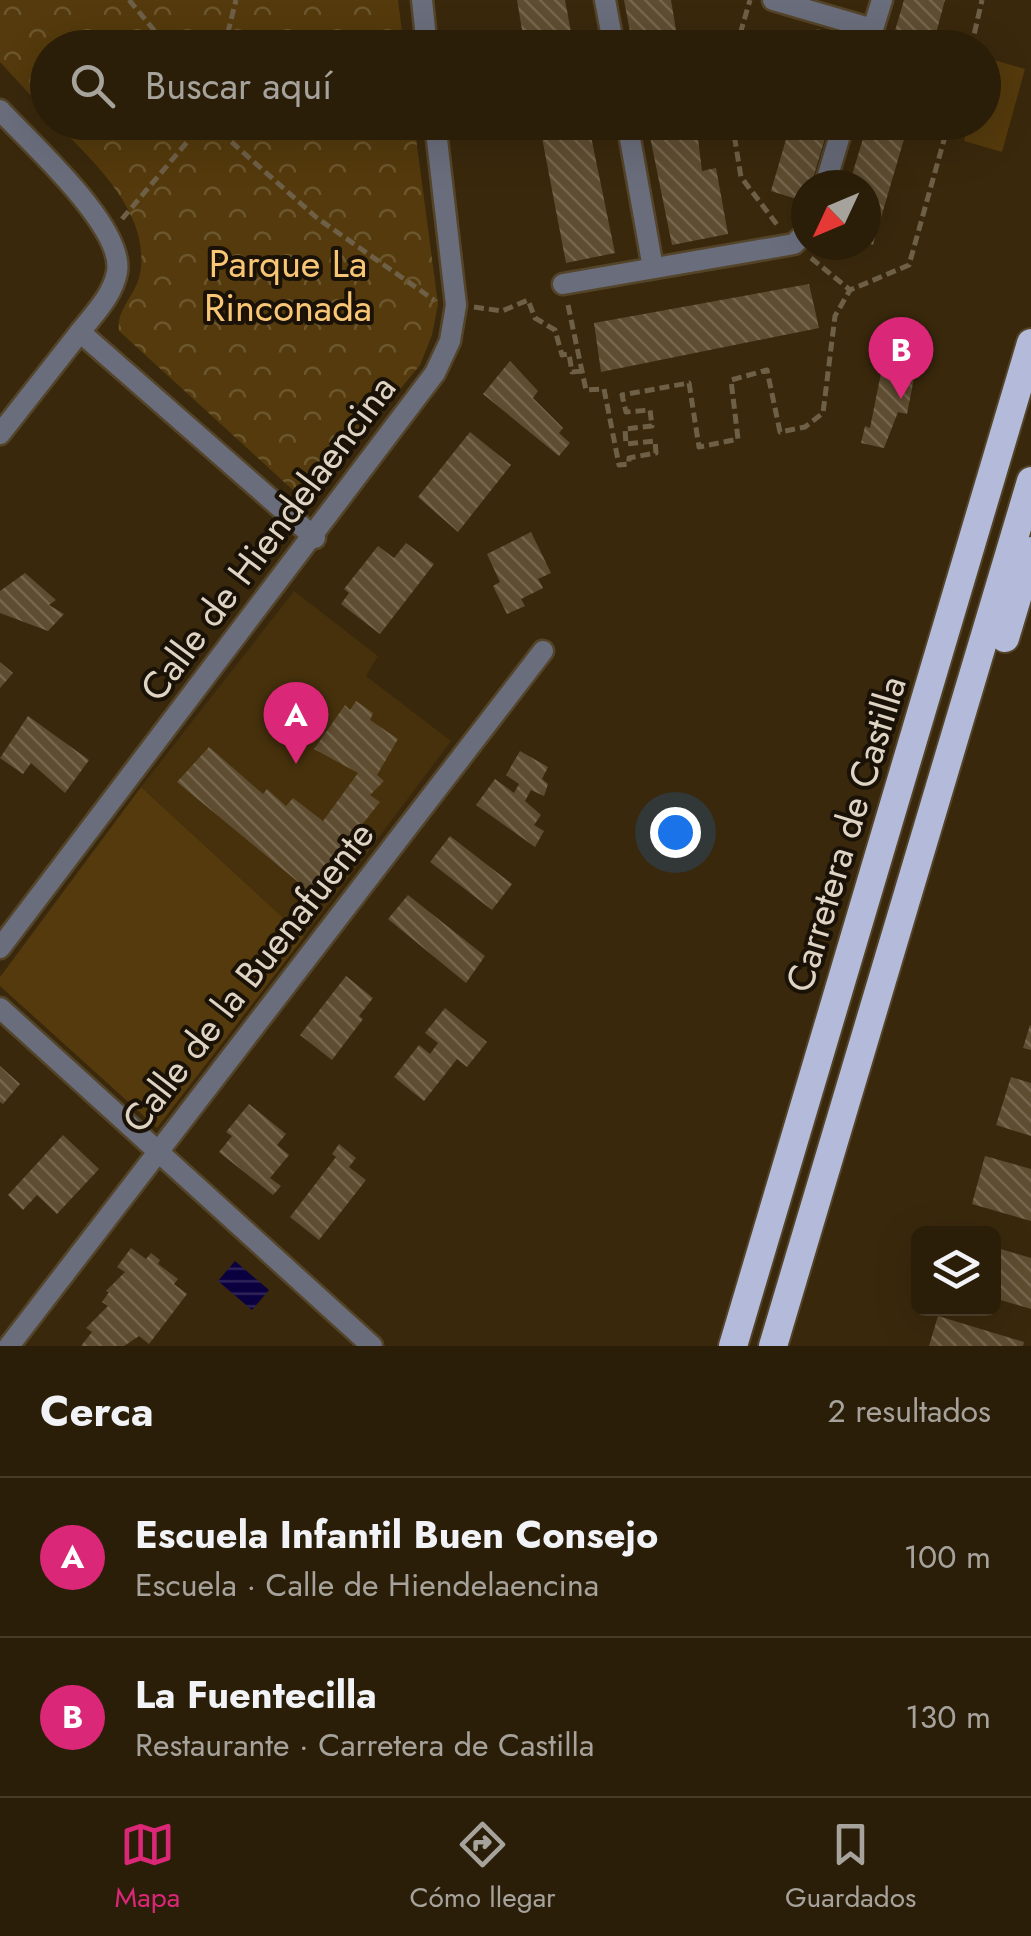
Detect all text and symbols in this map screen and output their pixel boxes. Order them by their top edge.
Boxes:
search box [30,30,1001,140]
icon: search [65,58,120,113]
text: Buscar aquí [145,58,332,113]
north arrow [791,170,881,260]
park label: Parque La Rinconada [204,236,372,335]
pin: B [868,316,934,399]
street label: Calle de Hiendelaencina [126,363,409,712]
street label: Carretera de Castilla [771,669,920,999]
pin: A [264,682,328,764]
your location [650,807,701,858]
street label: Calle de la Buenafuente [108,809,387,1144]
map controls [911,1226,1001,1316]
button: layers [911,1226,1001,1316]
text: Cerca [40,1381,154,1442]
text: 2 resultados [827,1388,991,1434]
text: Escuela Infantil Buen Consejo [135,1507,658,1562]
text: A [61,1534,84,1580]
text: 100 m [904,1534,991,1580]
text: Escuela · Calle de Hiendelaencina [135,1562,599,1608]
text: La Fuentecilla [135,1667,377,1722]
text: B [62,1694,83,1740]
text: 130 m [905,1694,991,1740]
text: Restaurante · Carretera de Castilla [135,1722,594,1768]
tab: Mapa [115,1817,180,1918]
tab: Cómo llegar [409,1817,556,1918]
tab: Guardados [785,1817,916,1918]

